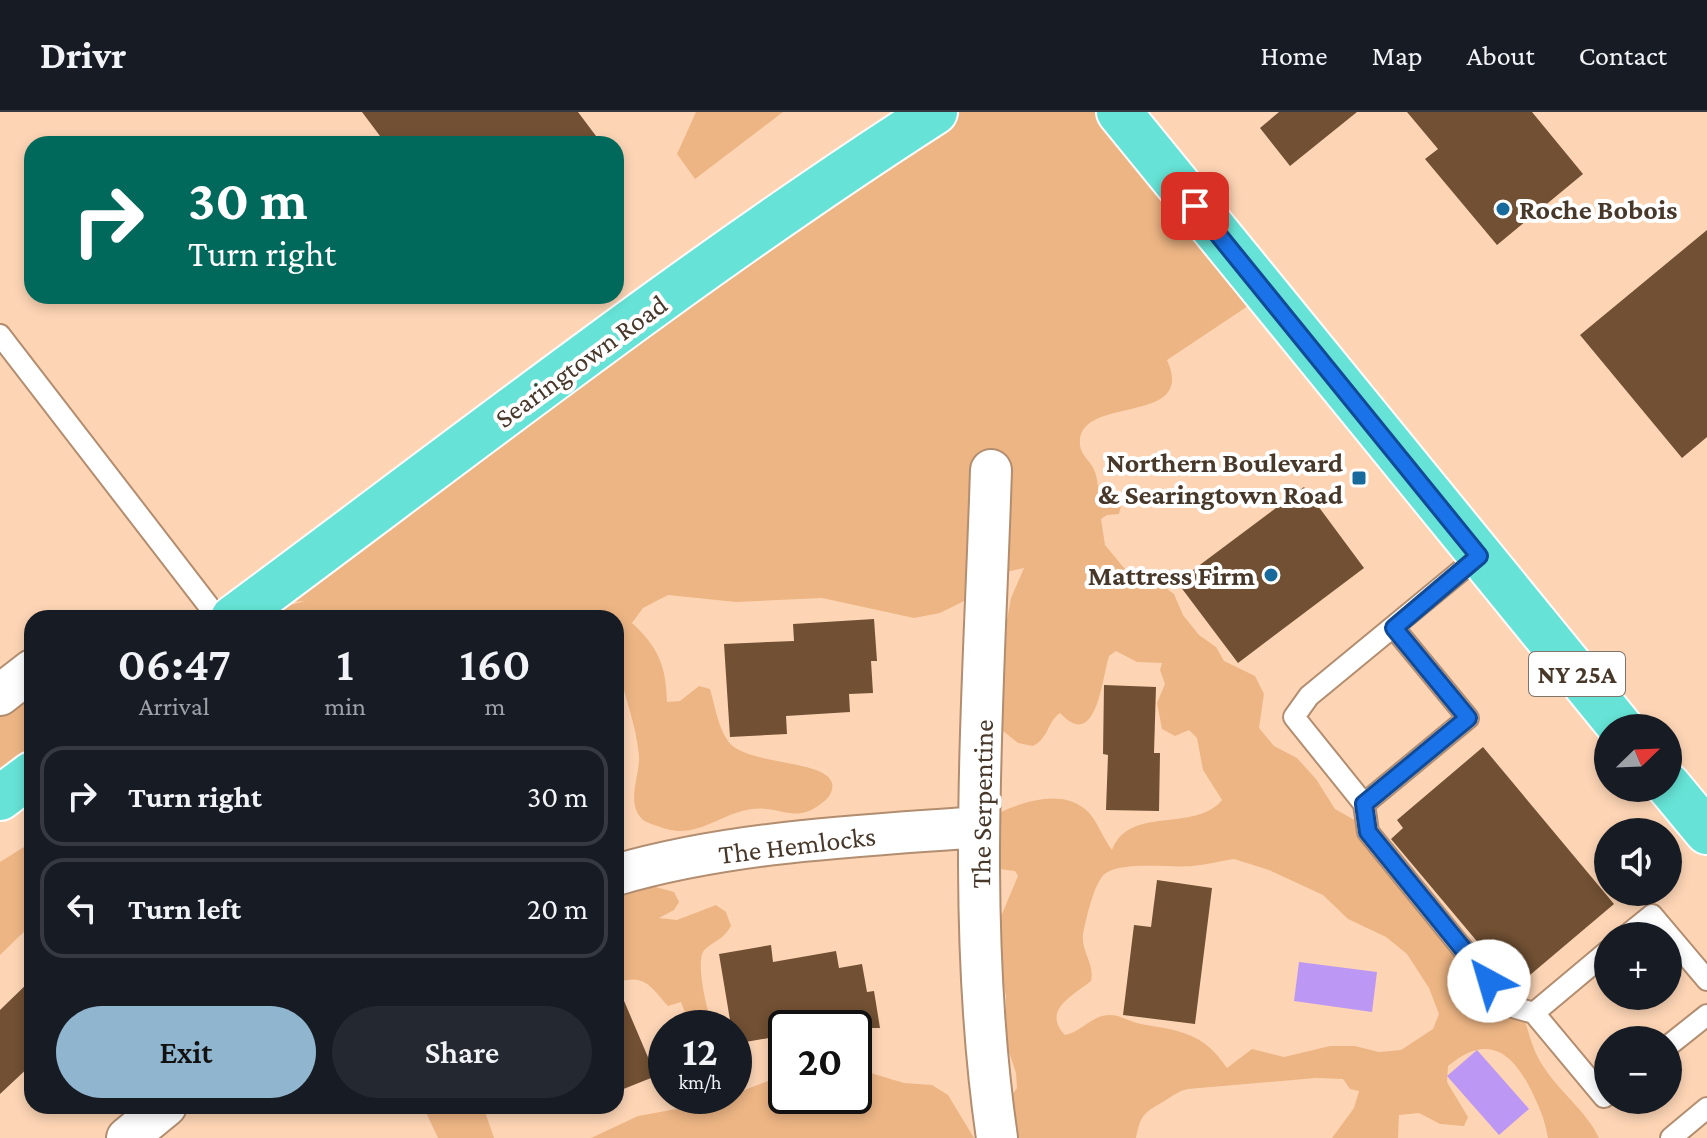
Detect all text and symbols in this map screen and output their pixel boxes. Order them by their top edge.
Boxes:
text: Drivr [40,34,126,76]
text: Home [1261,40,1328,71]
text: Map [1372,40,1423,71]
text: About [1467,40,1535,71]
text: Contact [1579,40,1667,71]
icon: right [56,168,160,272]
text: 30 m [188,169,308,231]
pin [1161,172,1229,240]
icon: arrive [1173,184,1217,228]
place label: Roche Bobois [1519,194,1677,225]
marker: Roche Bobois [1494,200,1512,218]
text: Turn right [188,234,336,274]
street label: Searingtown Road [489,288,673,434]
place label: Northern Boulevard & Searingtown Road [1098,447,1344,510]
marker: Northern Boulevard & Searingtown Road [1350,469,1368,487]
place label: Mattress Firm [1088,560,1255,591]
marker: Mattress Firm [1262,566,1280,584]
text: 06:47 [117,637,231,690]
text: 1 [337,637,354,690]
text: 160 [459,637,530,690]
road number: NY 25A [1529,652,1625,696]
text: Arrival [139,692,210,721]
text: min [324,692,366,721]
text: m [485,692,505,721]
north arrow [1594,714,1682,802]
map controls [1594,714,1682,1114]
street label: The Serpentine [965,719,999,889]
icon: right [60,774,104,818]
text: Turn right [128,780,262,813]
text: 30 m [527,780,588,813]
button: sound [1594,818,1682,906]
street label: The Hemlocks [717,820,877,870]
icon: left [60,886,104,930]
text: Turn left [128,892,241,925]
text: 20 m [527,892,588,925]
button: + [1594,922,1682,1010]
position arrow [1447,939,1531,1023]
button: Exit [56,1006,316,1098]
button: Share [332,1006,592,1098]
speed limit sign: 20 [768,1010,872,1114]
button: − [1594,1026,1682,1114]
text: 12 [682,1029,718,1074]
text: km/h [678,1071,722,1093]

